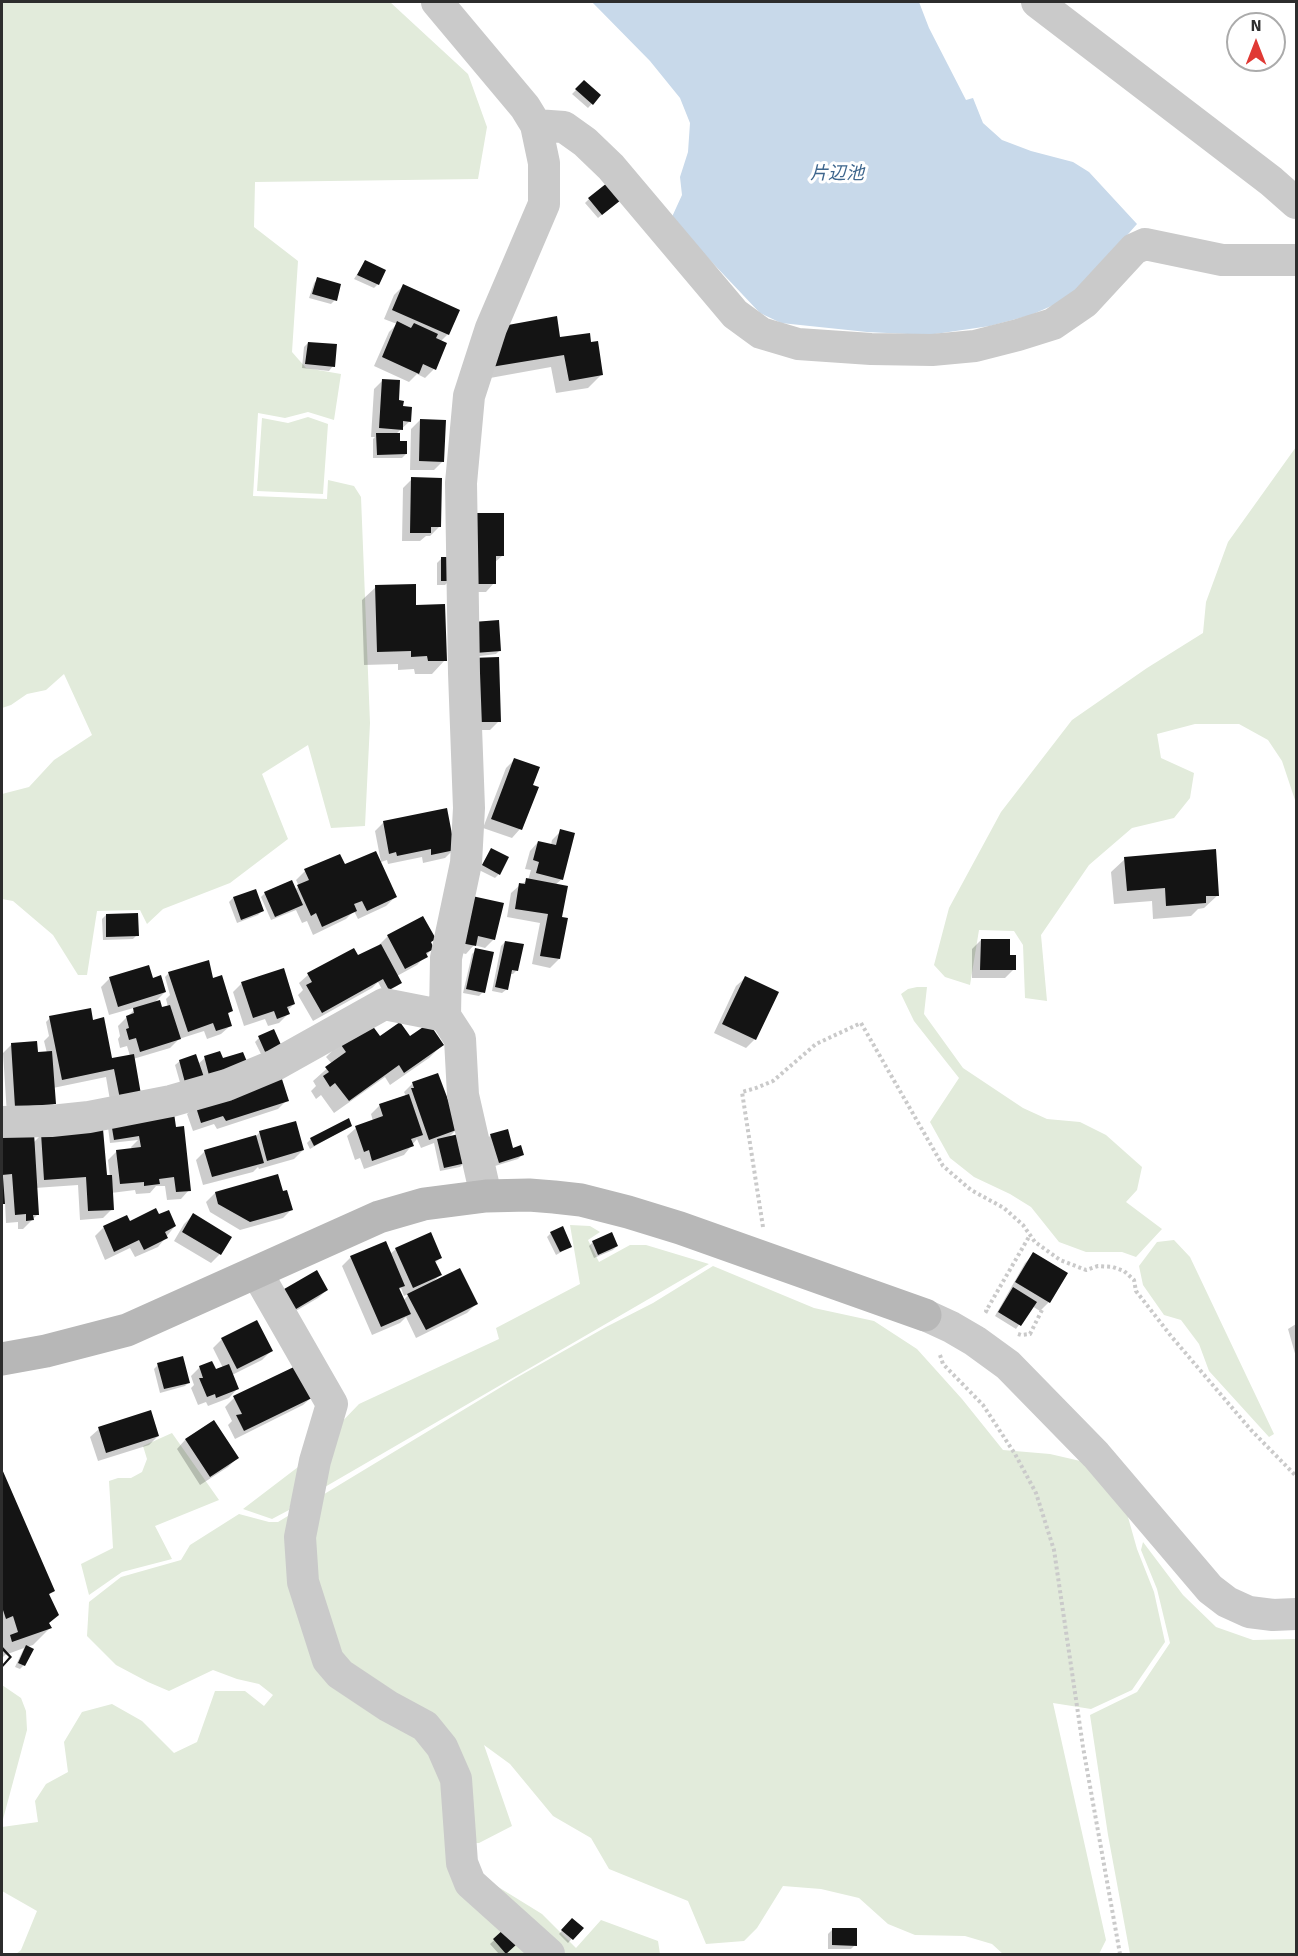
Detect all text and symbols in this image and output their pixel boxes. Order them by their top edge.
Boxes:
north arrow [1226,12,1286,72]
text: N [1250,16,1262,36]
water label: 片辺池 [810,163,864,185]

